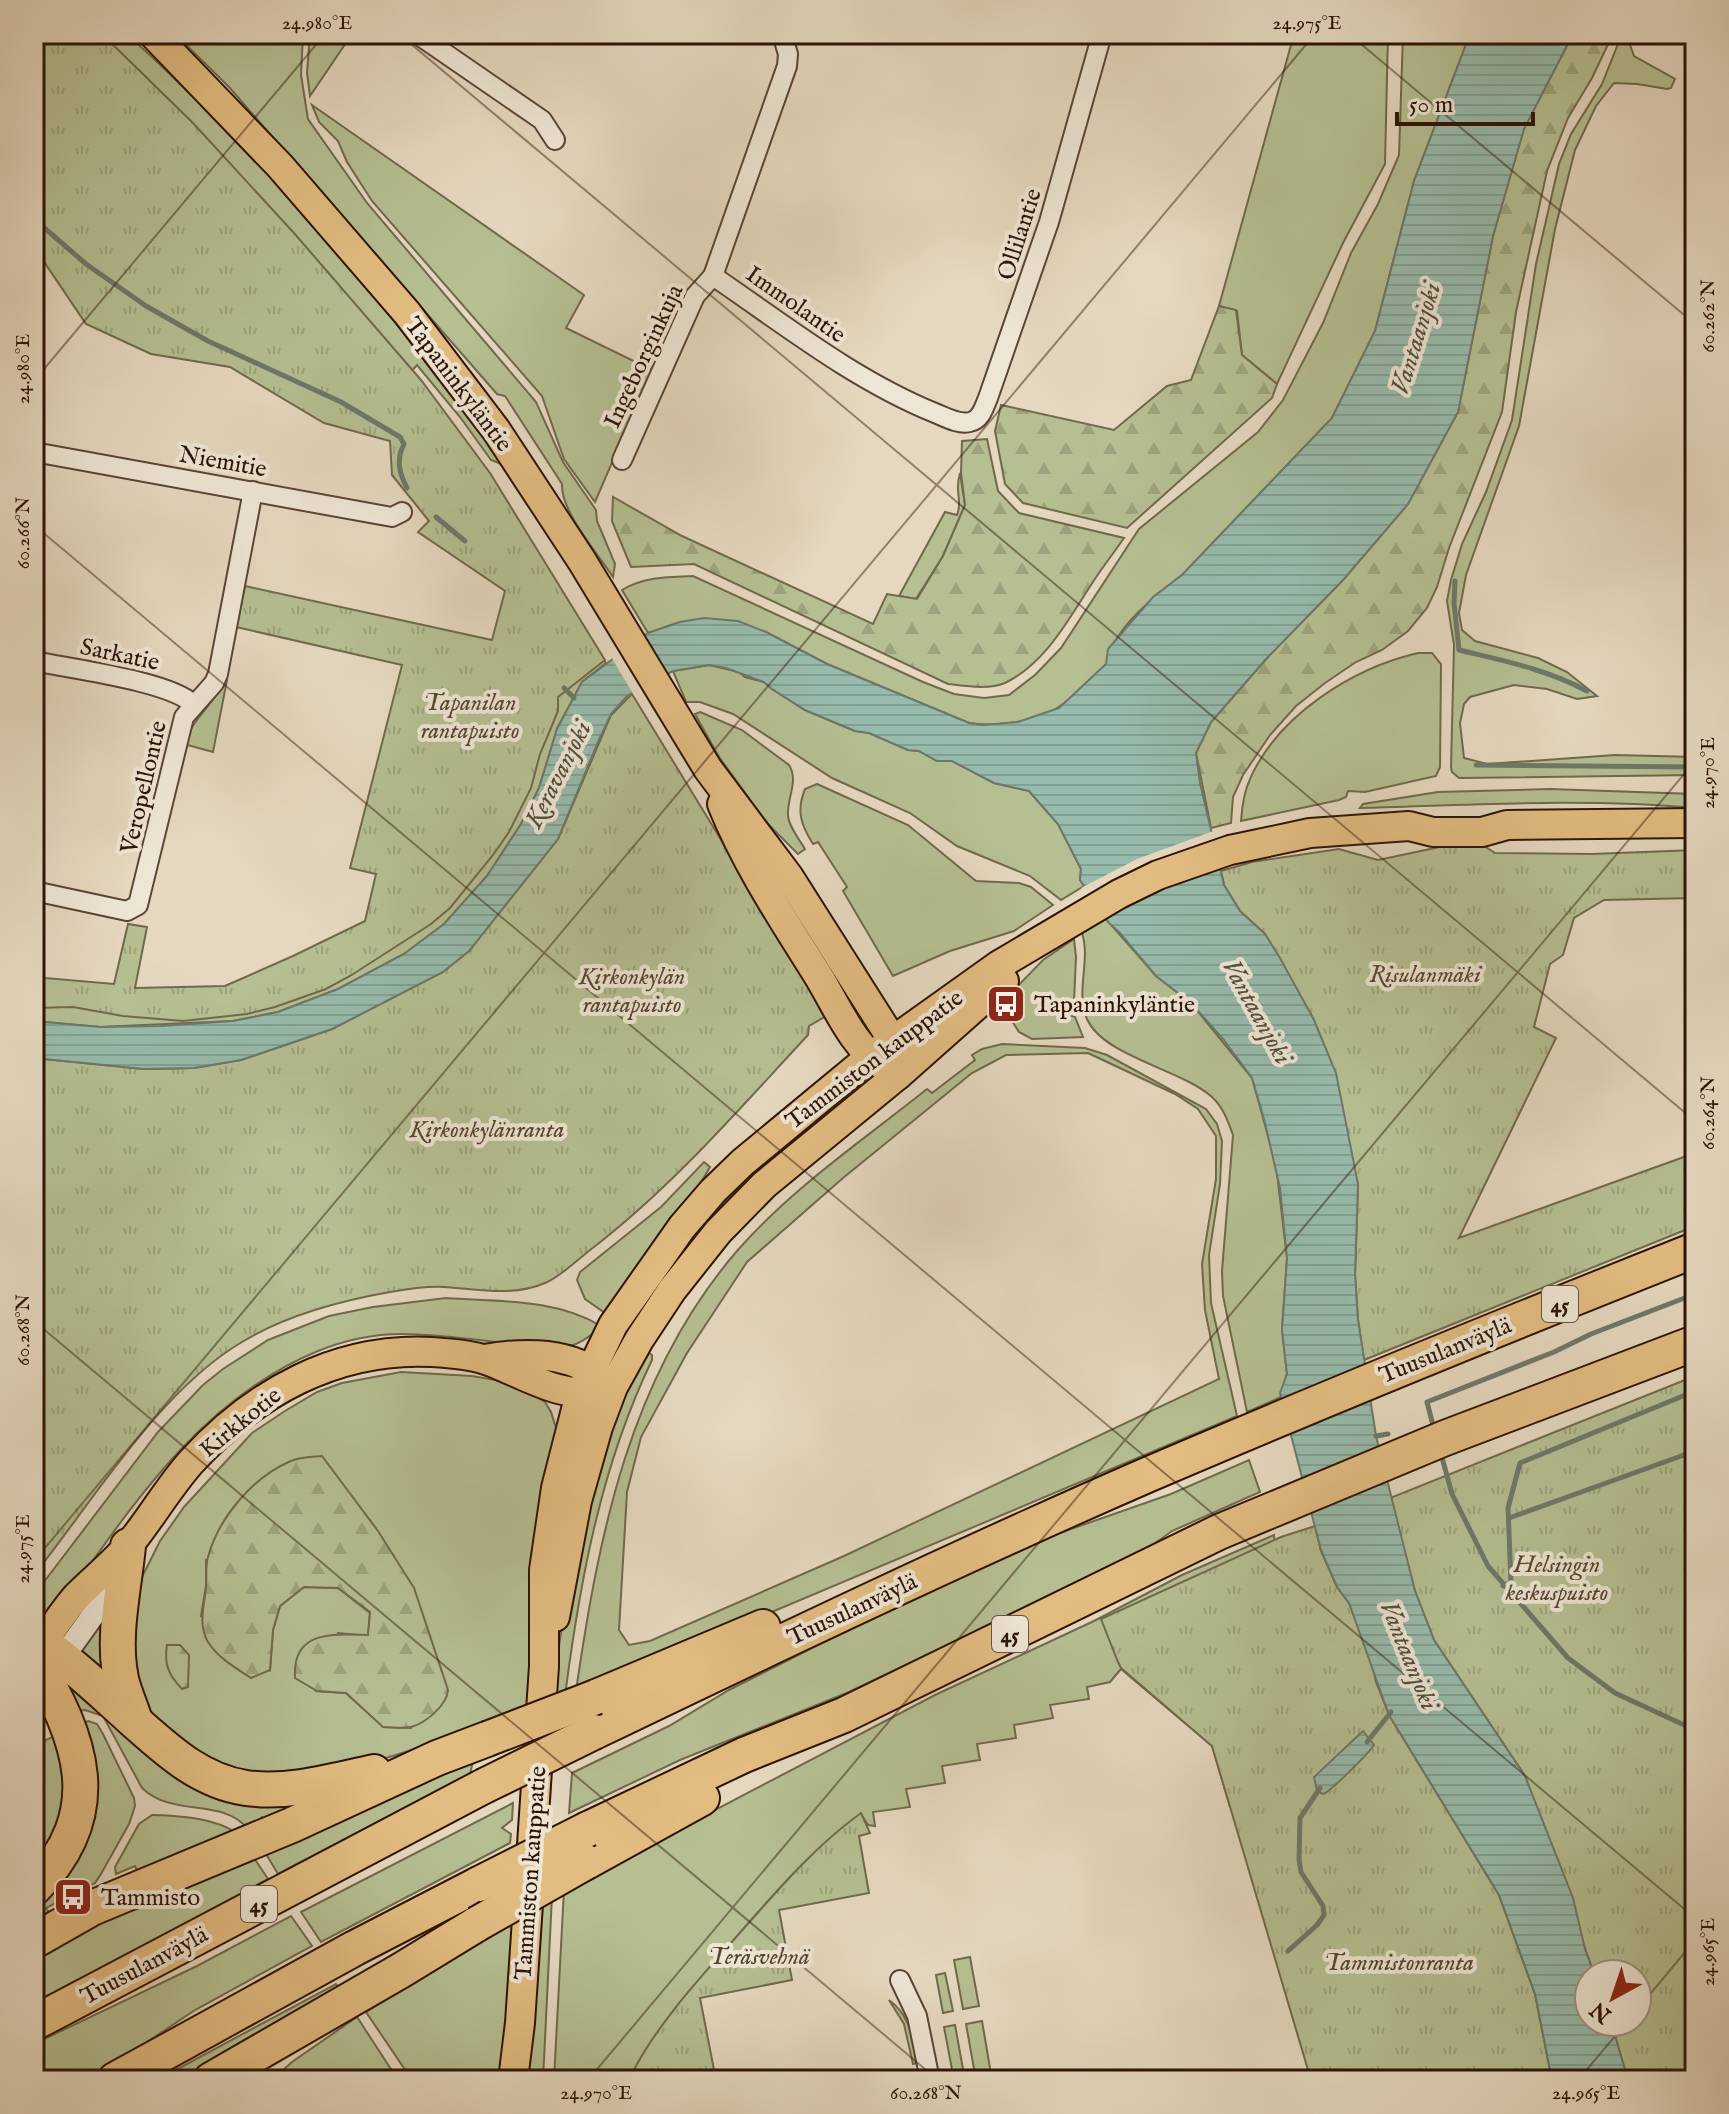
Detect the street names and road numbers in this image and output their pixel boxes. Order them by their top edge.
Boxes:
street label: Ollilantie [991,185,1050,284]
street label: Immolantie [739,259,851,351]
street label: Ingeborginkuja [598,279,691,434]
street label: Tapaninkyläntie [397,311,519,459]
street label: Niemitie [177,440,269,485]
street label: Sarkatie [77,632,162,679]
street label: Veropellontie [114,718,175,858]
street label: Tammiston kauppatie [780,983,970,1137]
road number: 45 [1542,1286,1578,1322]
street label: Tuusulanväylä [1375,1311,1517,1392]
street label: Kirkkotie [194,1381,288,1466]
street label: Tuusulanväylä [783,1566,923,1654]
road number: 45 [992,1616,1028,1652]
street label: Tammiston kauppatie [509,1765,554,1981]
road number: 45 [241,1886,277,1922]
street label: Tuusulanväylä [76,1920,214,2013]

